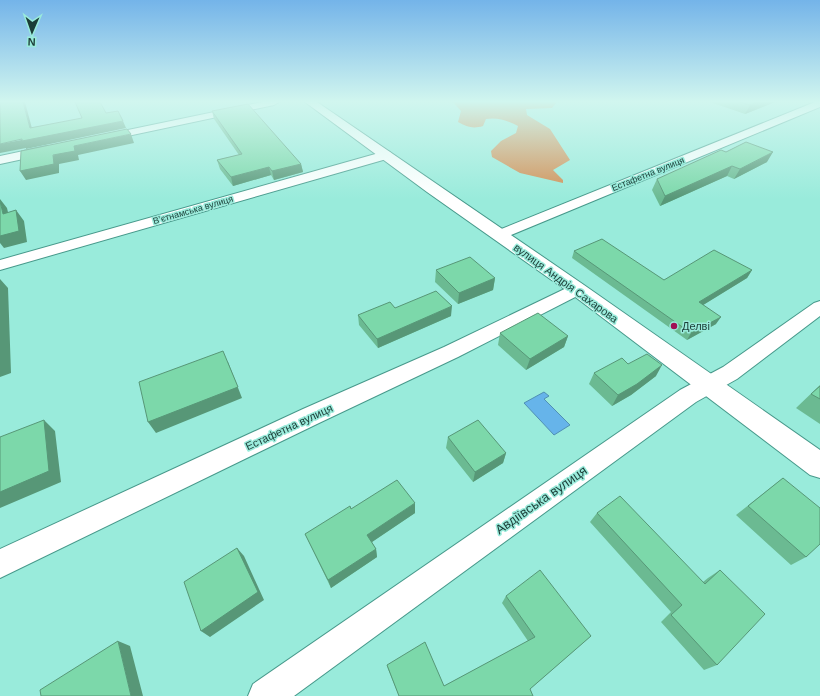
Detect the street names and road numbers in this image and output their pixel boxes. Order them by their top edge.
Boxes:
street label: Естафетна вулиця [610,155,686,193]
street label: Вʼєтнамська вулиця [152,194,234,226]
street label: вулиця Андрія Сахарова [512,241,621,325]
street label: Естафетна вулиця [244,402,334,452]
street label: Авдіївська вулиця [492,463,590,537]

